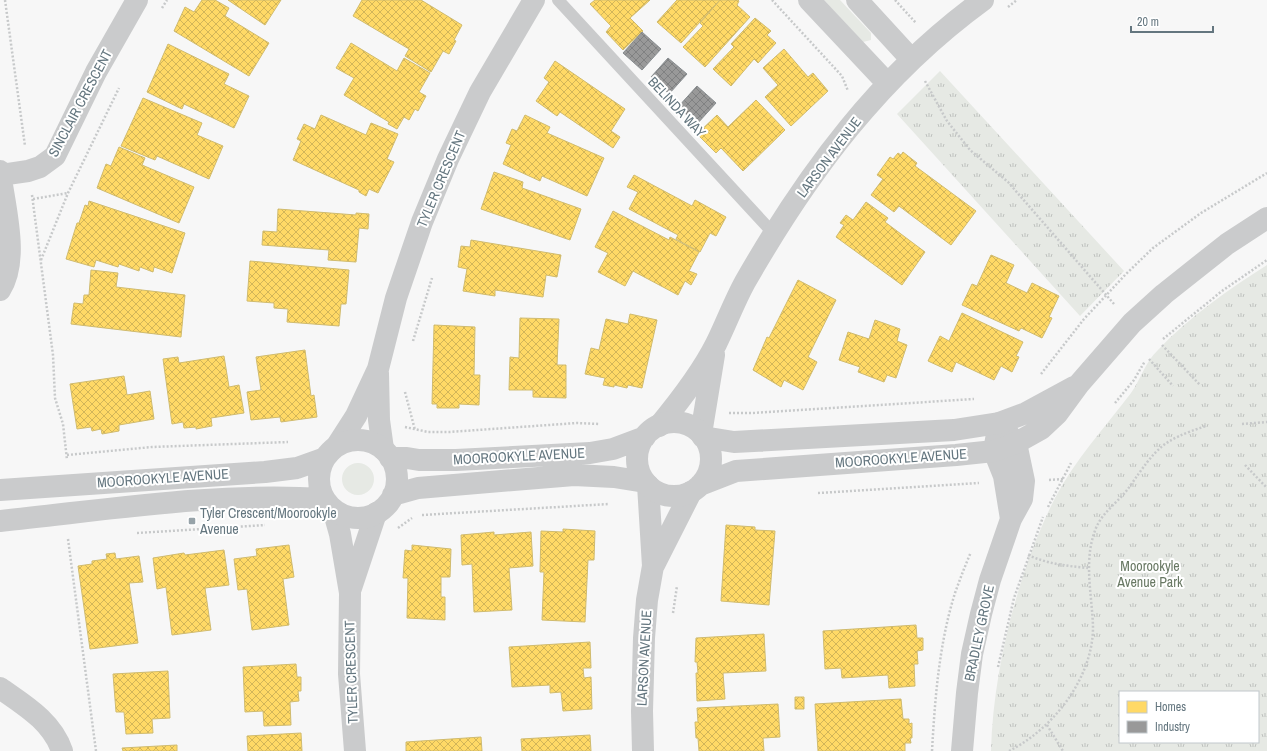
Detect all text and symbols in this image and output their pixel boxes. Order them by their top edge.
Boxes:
scale bar [1131,8,1213,34]
text: 20 m [1137,14,1159,30]
street label: SINCLAIR CRESCENT [44,46,116,160]
street label: BELINDA WAY [644,73,710,141]
street label: LARSON AVENUE [793,113,865,201]
street label: TYLER CRESCENT [413,128,469,230]
street label: MOOROOKYLE AVENUE [453,444,585,468]
street label: MOOROOKYLE AVENUE [835,444,967,472]
street label: MOOROOKYLE AVENUE [97,464,229,492]
place label: Tyler Crescent/Moorookyle Avenue [199,504,337,538]
marker: Tyler Crescent/Moorookyle Avenue [187,516,197,526]
park label: Moorookyle Avenue Park [1116,557,1183,591]
street label: BRADLEY GROVE [960,583,998,683]
street label: LARSON AVENUE [632,610,656,706]
street label: TYLER CRESCENT [340,620,362,724]
legend [1119,691,1259,743]
text: Homes [1155,699,1186,715]
text: Industry [1155,719,1190,735]

